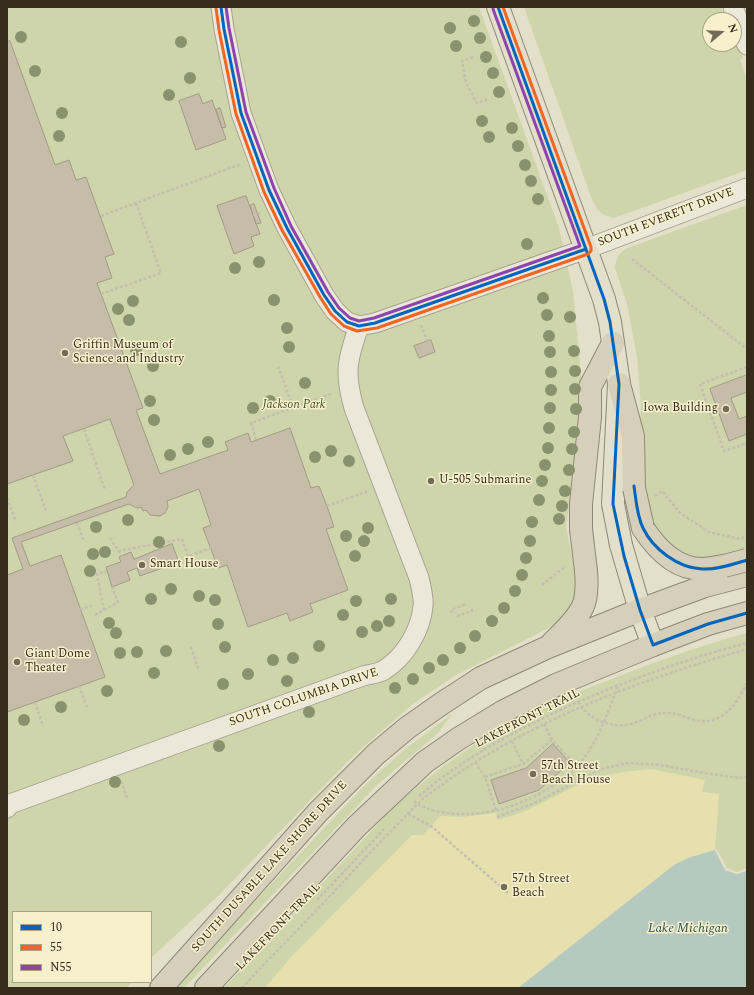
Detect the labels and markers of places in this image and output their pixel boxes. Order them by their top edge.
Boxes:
place label: Griffin Museum of Science and Industry [73,339,184,367]
marker: Griffin Museum of Science and Industry [60,348,70,358]
place label: Iowa Building [643,402,718,416]
marker: Iowa Building [721,404,731,414]
place label: U-505 Submarine [439,474,531,488]
marker: U-505 Submarine [426,476,436,486]
place label: Smart House [150,558,218,572]
marker: Smart House [137,560,147,570]
place label: Giant Dome Theater [25,648,90,676]
marker: Giant Dome Theater [12,657,22,667]
place label: 57th Street Beach House [541,760,610,788]
marker: 57th Street Beach House [528,769,538,779]
place label: 57th Street Beach [512,873,570,901]
marker: 57th Street Beach [499,882,509,892]

